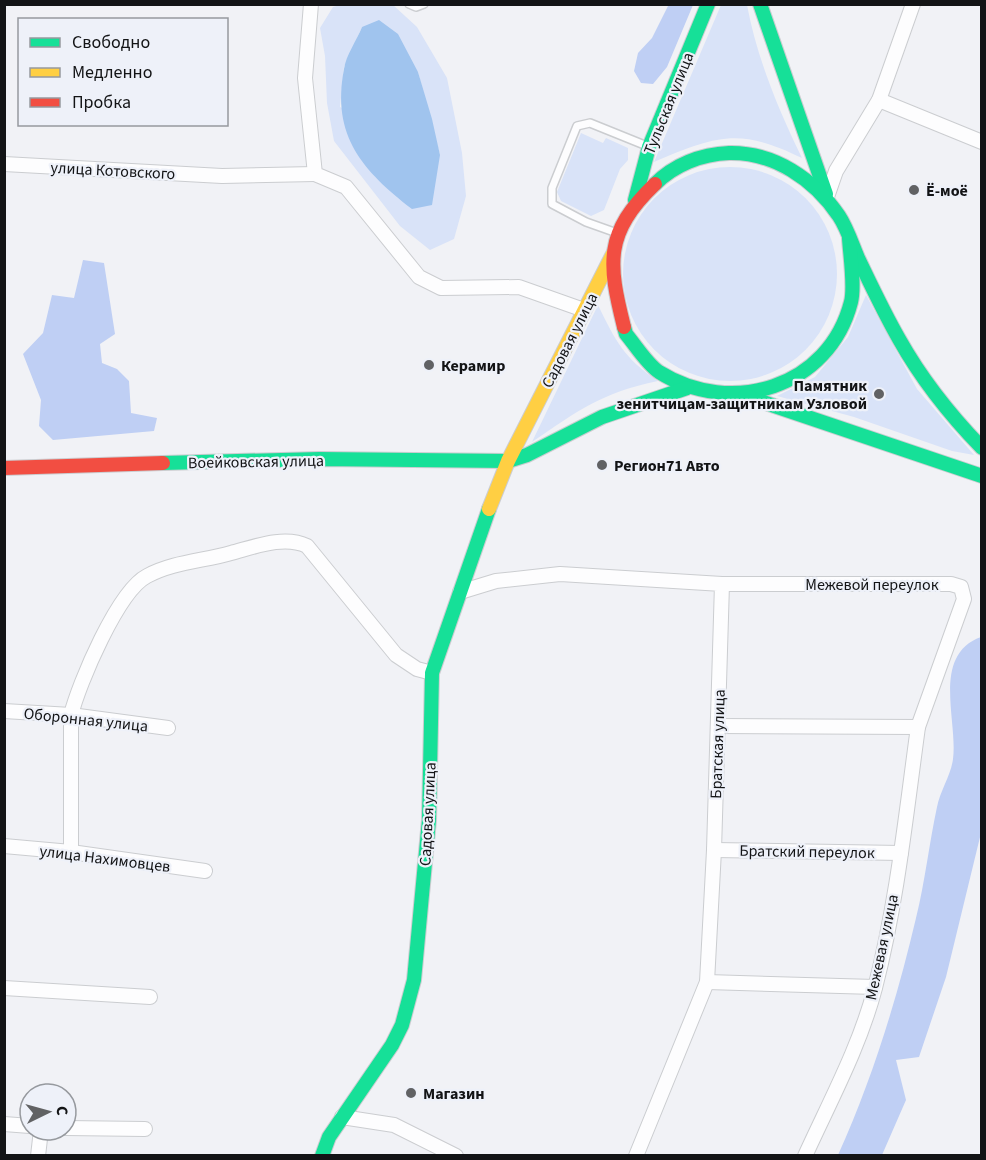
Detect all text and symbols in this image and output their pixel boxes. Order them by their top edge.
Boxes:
legend [18,18,228,126]
text: Свободно [72,30,150,55]
street label: Тульская улица [638,49,699,158]
text: Медленно [72,60,152,85]
text: Пробка [72,90,131,115]
street label: улица Котовского [50,157,176,185]
place label: Ё-моё [926,180,968,202]
marker: Ё-моё [907,183,921,197]
street label: Садовая улица [536,289,603,392]
place label: Керамир [441,355,505,377]
marker: Керамир [422,358,436,372]
place label: Памятник зенитчицам-защитникам Узловой [616,375,867,415]
marker: Памятник зенитчицам-защитникам Узловой [872,387,886,401]
street label: Воейковская улица [188,450,324,474]
place label: Регион71 Авто [614,455,720,477]
marker: Регион71 Авто [595,458,609,472]
street label: Межевой переулок [805,574,939,596]
street label: Братская улица [705,689,731,799]
street label: Оборонная улица [23,703,149,737]
street label: Садовая улица [414,762,442,867]
street label: улица Нахимовцев [38,840,172,878]
street label: Братский переулок [739,840,875,864]
street label: Межевая улица [860,892,904,1002]
north arrow [18,1082,78,1142]
place label: Магазин [423,1083,485,1105]
marker: Магазин [404,1086,418,1100]
text: С [51,1105,73,1116]

